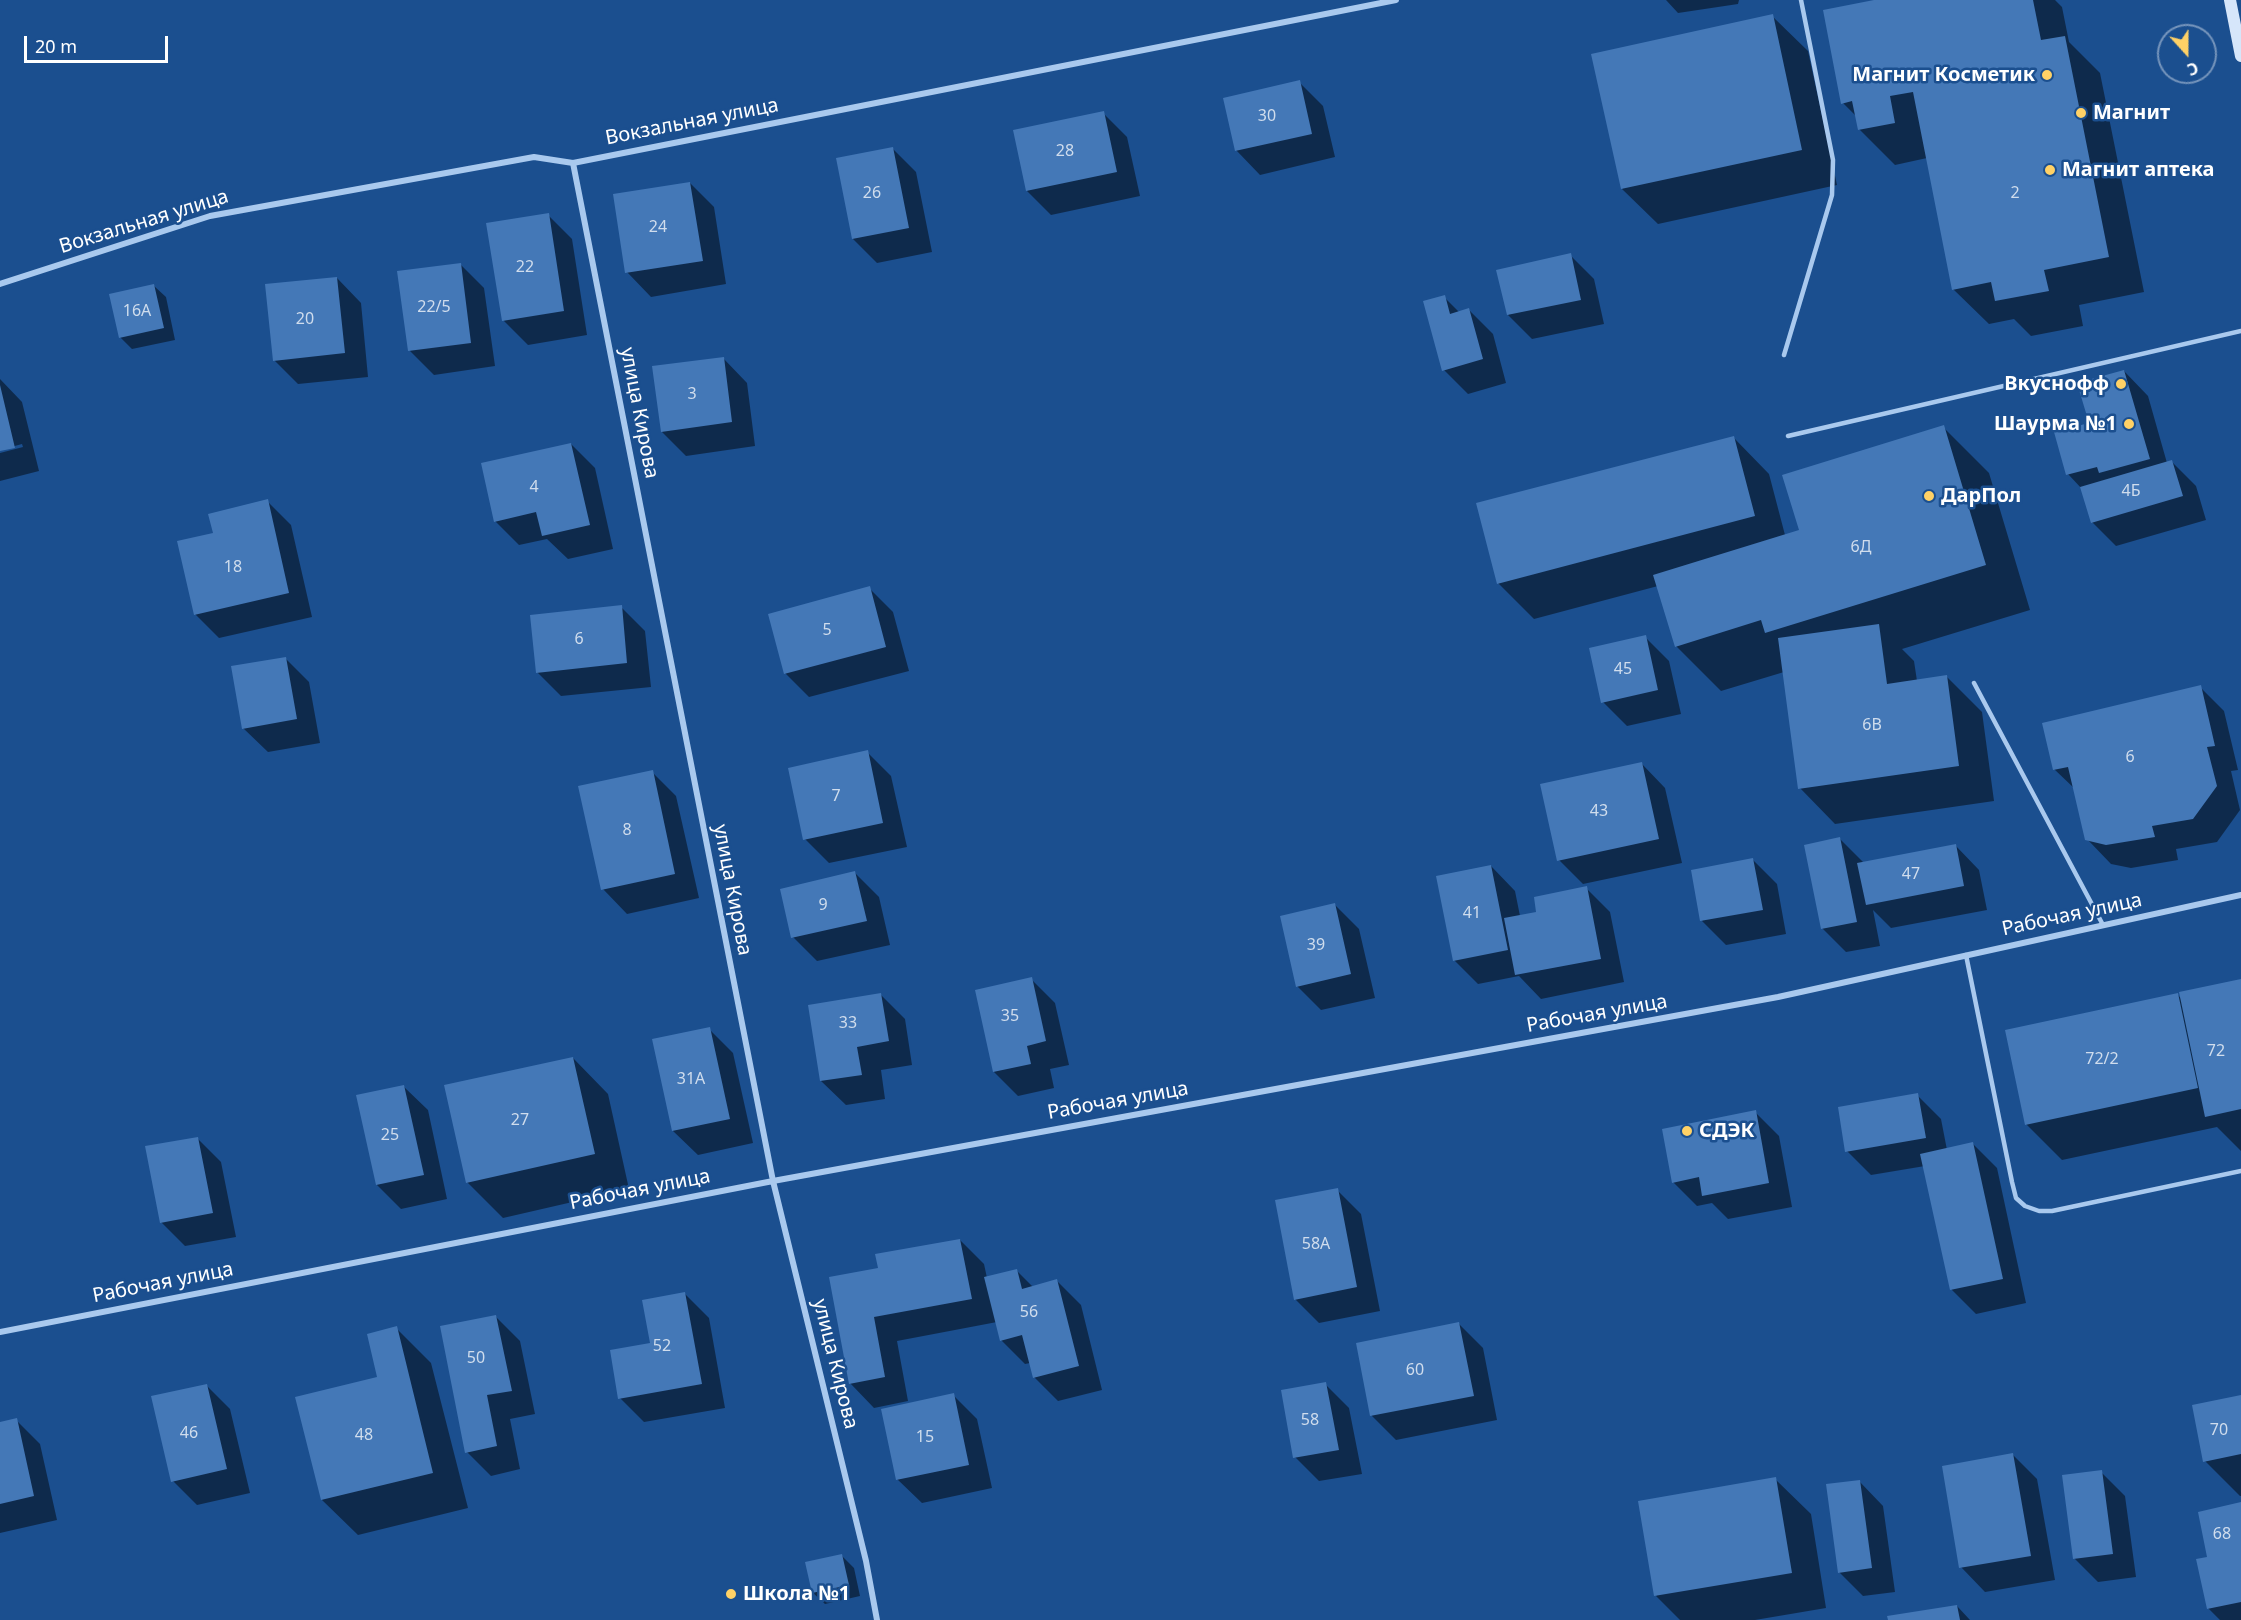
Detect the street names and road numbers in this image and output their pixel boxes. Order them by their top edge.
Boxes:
street label: Вокзальная улица [603,93,781,151]
street label: Вокзальная улица [56,185,232,259]
street label: улица Кирова [615,345,663,481]
street label: улица Кирова [708,822,756,958]
street label: Рабочая улица [2000,888,2144,942]
street label: Рабочая улица [1525,990,1669,1038]
street label: Рабочая улица [1046,1077,1190,1125]
street label: Рабочая улица [568,1165,712,1215]
street label: Рабочая улица [91,1258,235,1308]
street label: улица Кирова [807,1296,863,1432]

